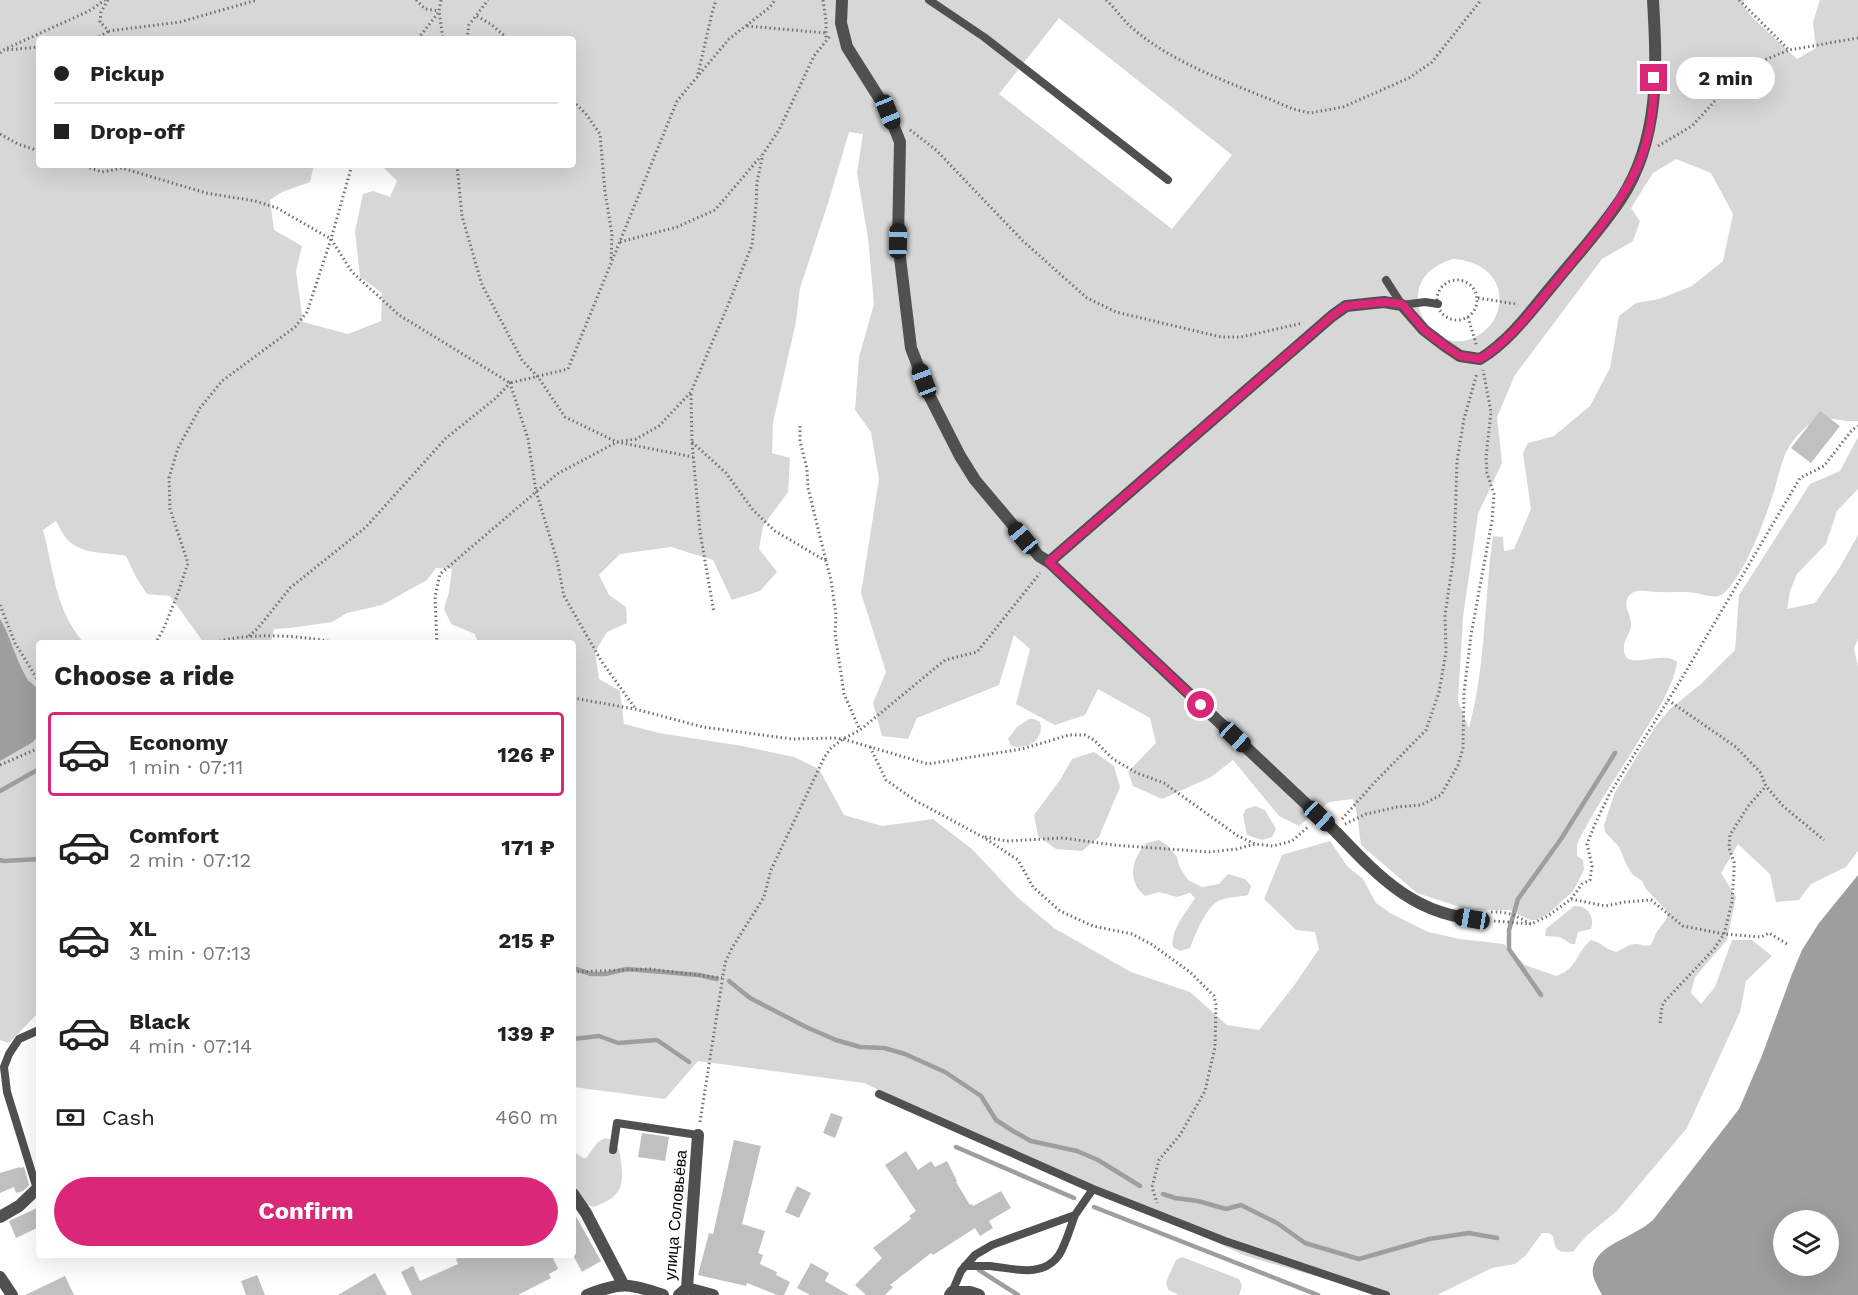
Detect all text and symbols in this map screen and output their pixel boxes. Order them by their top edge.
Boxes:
callout: 2 min [1675,57,1774,99]
text: Pickup [90,61,165,86]
route end [1640,64,1667,91]
text: 2 min [1698,66,1753,90]
car [873,92,903,132]
text: Drop-off [90,119,185,144]
car [889,223,907,259]
car [909,361,939,401]
car [1005,518,1041,558]
text: Choose a ride [54,660,234,692]
route start [1187,691,1214,718]
car [1216,718,1254,756]
icon: car [57,727,111,781]
text: Economy [129,730,228,755]
text: 126 ₽ [497,742,555,767]
text: 1 min · 07:11 [129,755,243,779]
car [1300,797,1338,835]
icon: car [57,820,111,874]
text: Comfort [129,823,219,848]
text: 171 ₽ [501,835,555,860]
text: 2 min · 07:12 [129,848,251,872]
car [1453,907,1491,931]
icon: car [57,913,111,967]
text: XL [129,916,157,941]
text: 215 ₽ [498,928,555,953]
text: 3 min · 07:13 [129,941,251,965]
icon: car [57,1006,111,1060]
text: Black [129,1009,190,1034]
text: 139 ₽ [497,1021,555,1046]
text: 4 min · 07:14 [129,1034,252,1058]
icon: cash [54,1101,87,1134]
text: Cash [102,1105,155,1130]
text: 460 m [495,1105,558,1129]
street label: улица Соловьёва [660,1149,691,1281]
button: Confirm [54,1177,558,1246]
map controls [1773,1210,1839,1276]
button: layers [1773,1210,1839,1276]

